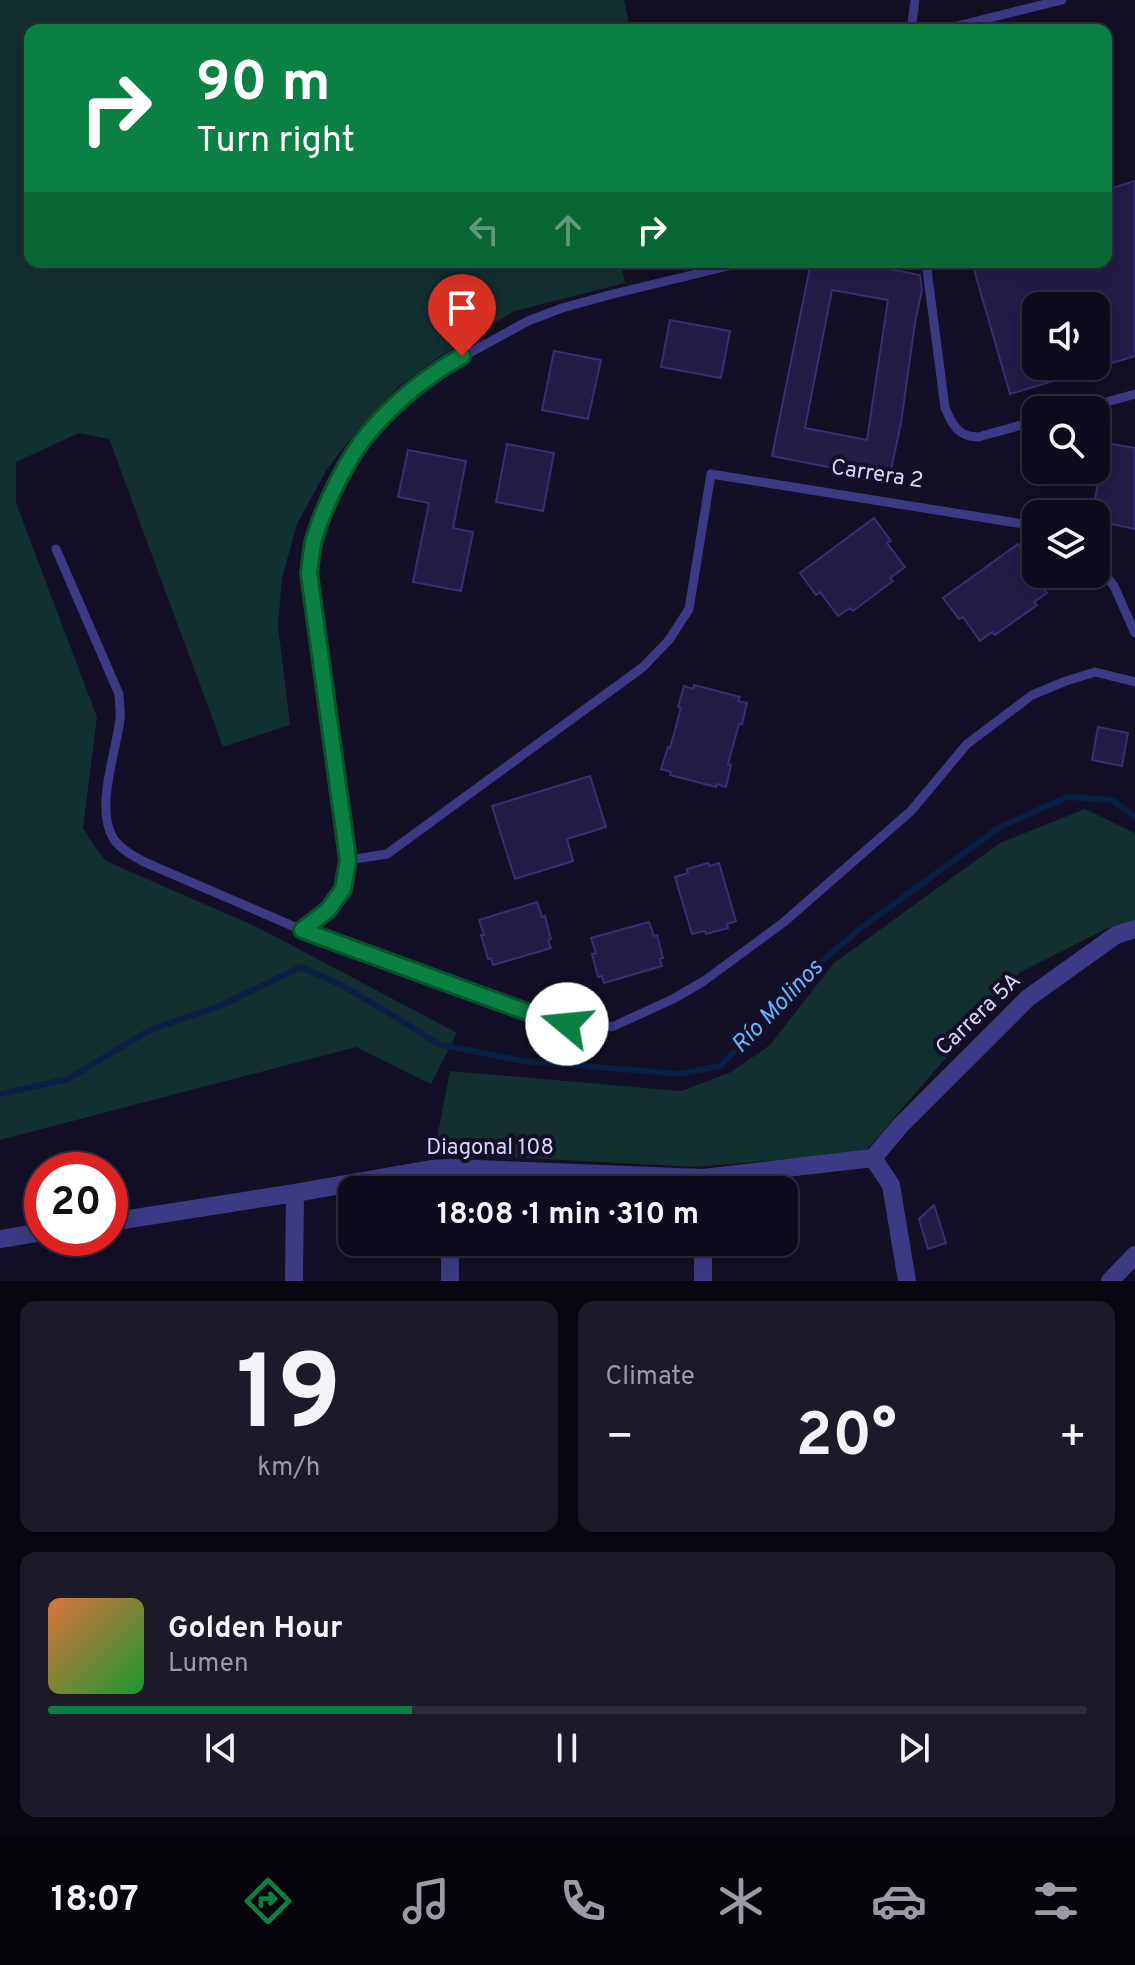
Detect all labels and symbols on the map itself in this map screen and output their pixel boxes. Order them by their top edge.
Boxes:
pin [428,274,496,356]
street label: Carrera 2 [829,454,925,496]
water label: Río Molinos [726,953,831,1060]
street label: Carrera 5A [931,968,1027,1062]
position arrow [525,982,609,1066]
street label: Diagonal 108 [426,1135,554,1162]
speed limit sign: 20 [24,1152,128,1256]

